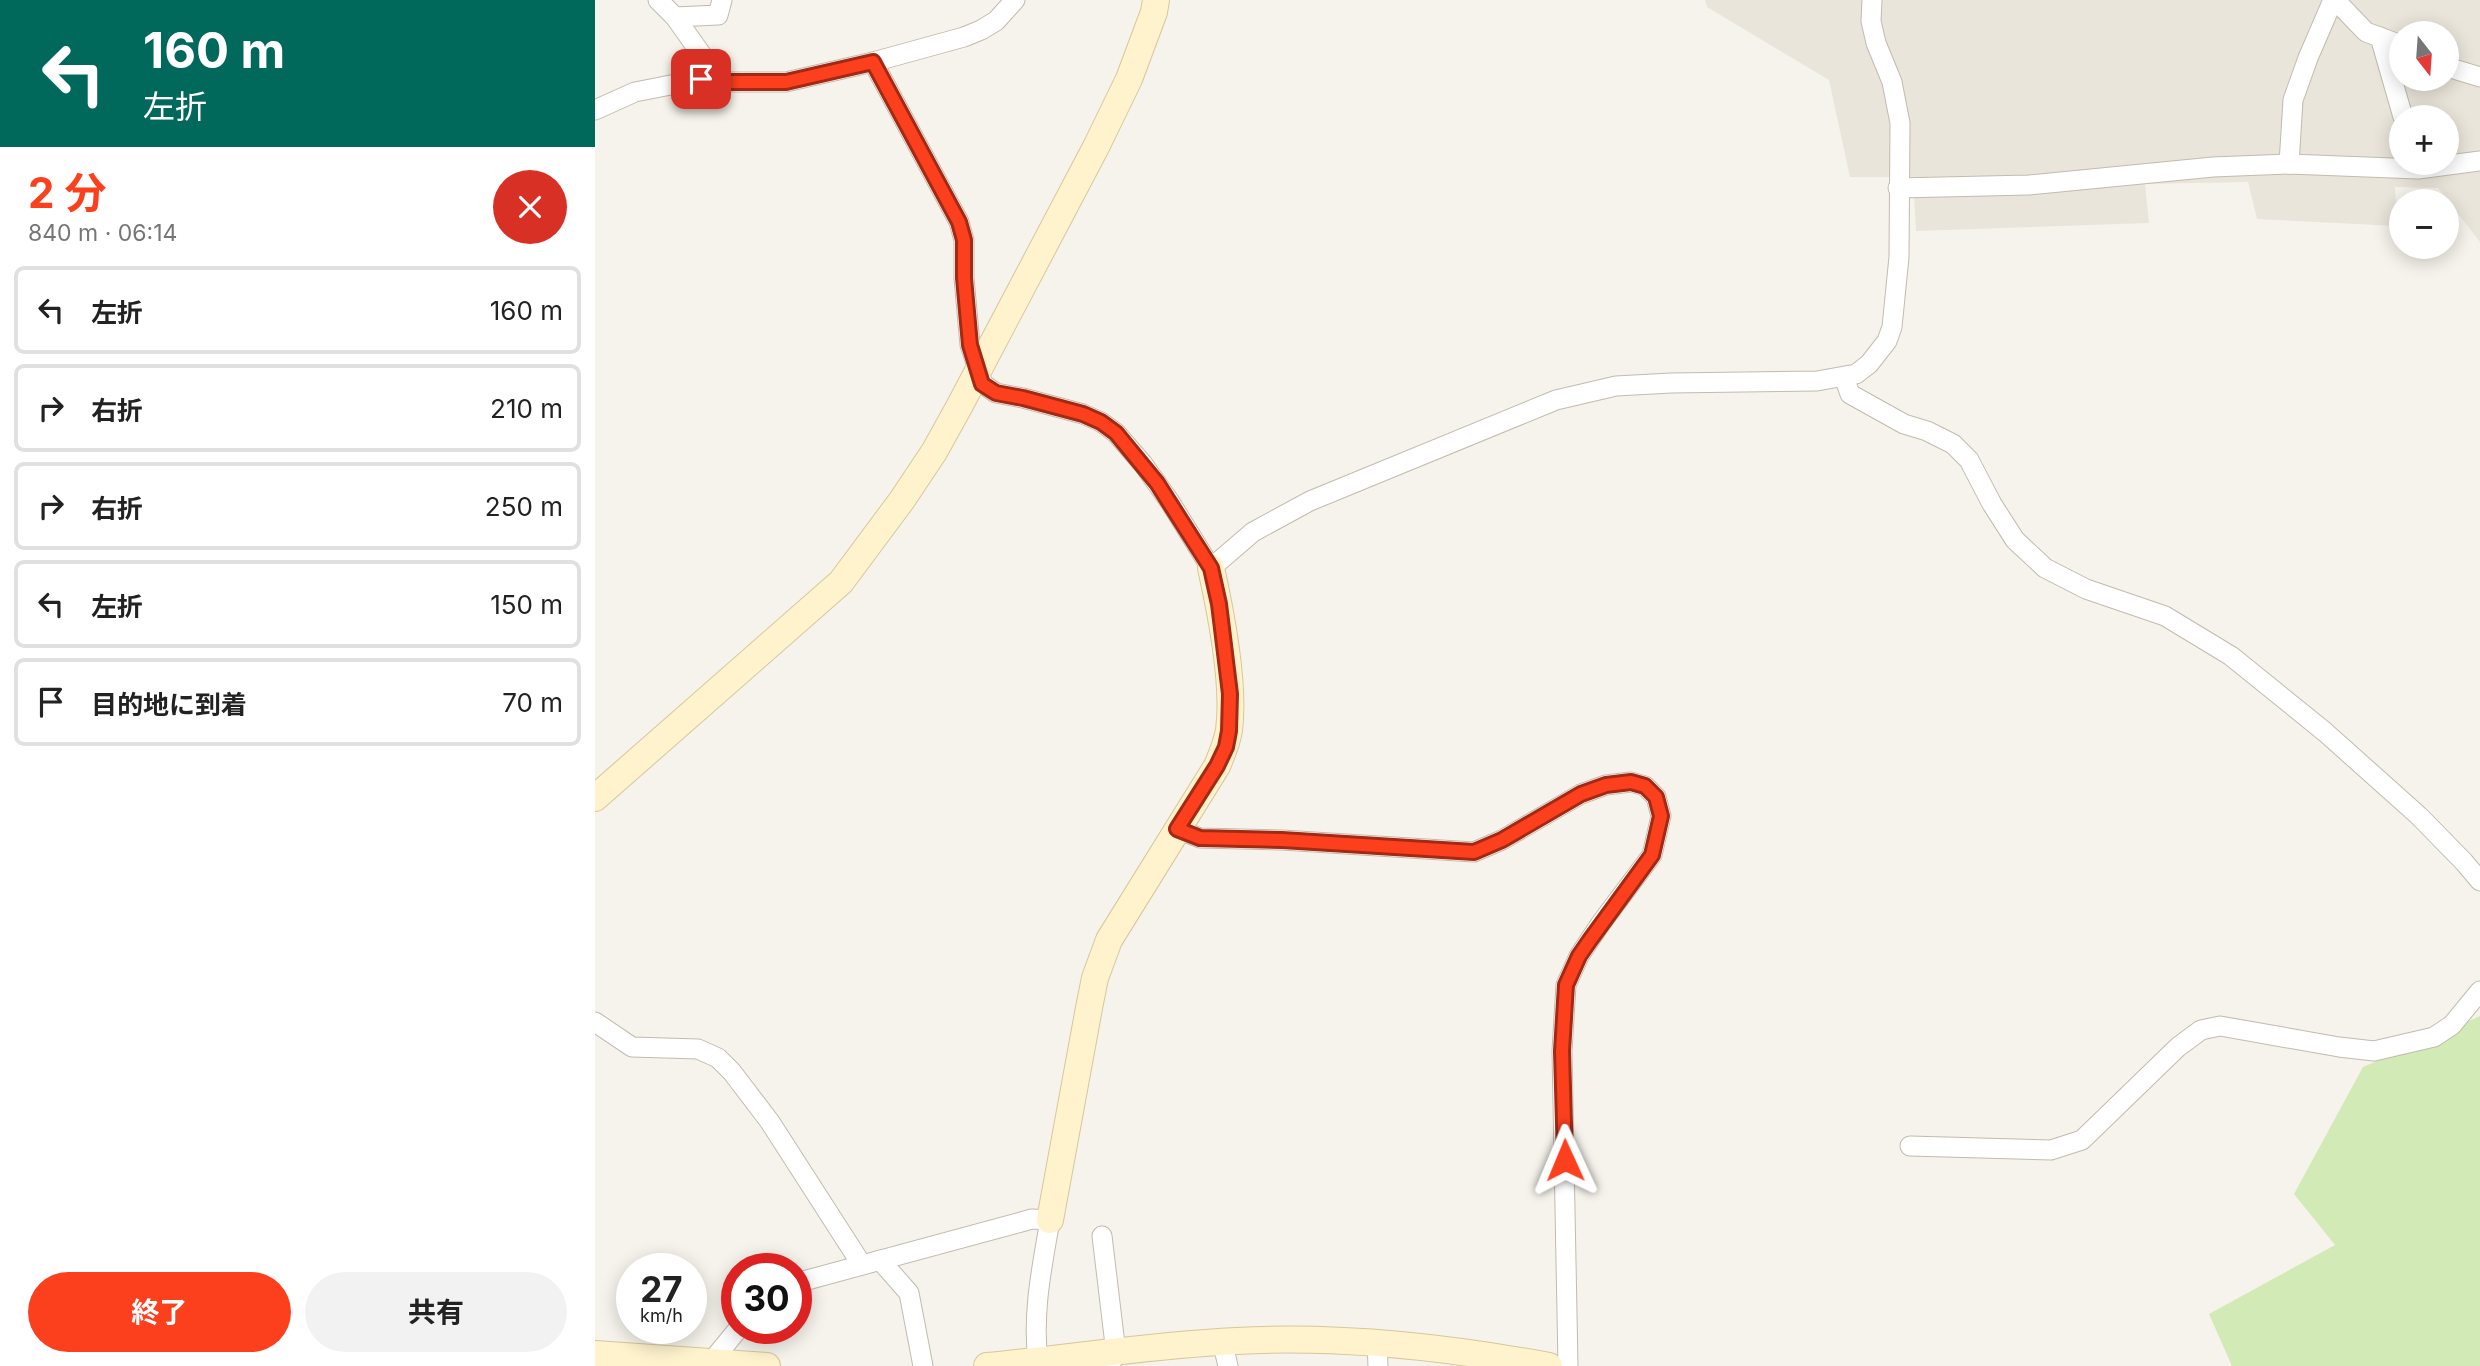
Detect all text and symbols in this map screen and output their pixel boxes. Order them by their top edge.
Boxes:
text: 160 m [143,21,285,80]
north arrow [2389,21,2459,91]
map controls [2389,21,2459,259]
icon: left [28,28,119,119]
pin [671,49,731,109]
icon: arrive [682,60,720,98]
text: 左折 [143,87,207,126]
button: + [2389,105,2459,175]
text: 2 分 [28,167,106,218]
button: close [493,170,567,244]
button: − [2389,189,2459,259]
text: 840 m · 06:14 [28,219,177,247]
icon: left [32,291,70,329]
text: 160 m [490,295,563,326]
text: 左折 [91,297,143,328]
icon: right [32,389,70,427]
text: 210 m [490,393,563,424]
text: 右折 [91,395,143,426]
icon: right [32,487,70,525]
text: 250 m [485,491,563,522]
text: 右折 [91,493,143,524]
icon: left [32,585,70,623]
text: 150 m [490,589,563,620]
text: 左折 [91,591,143,622]
icon: arrive [32,683,70,721]
text: 70 m [502,687,563,718]
text: 目的地に到着 [91,689,247,720]
position arrow [1528,1123,1602,1197]
speed limit sign: 30 [721,1253,812,1344]
text: 27 [640,1268,683,1310]
button: 終了 [28,1272,291,1352]
button: 共有 [305,1272,567,1352]
text: km/h [640,1305,683,1326]

